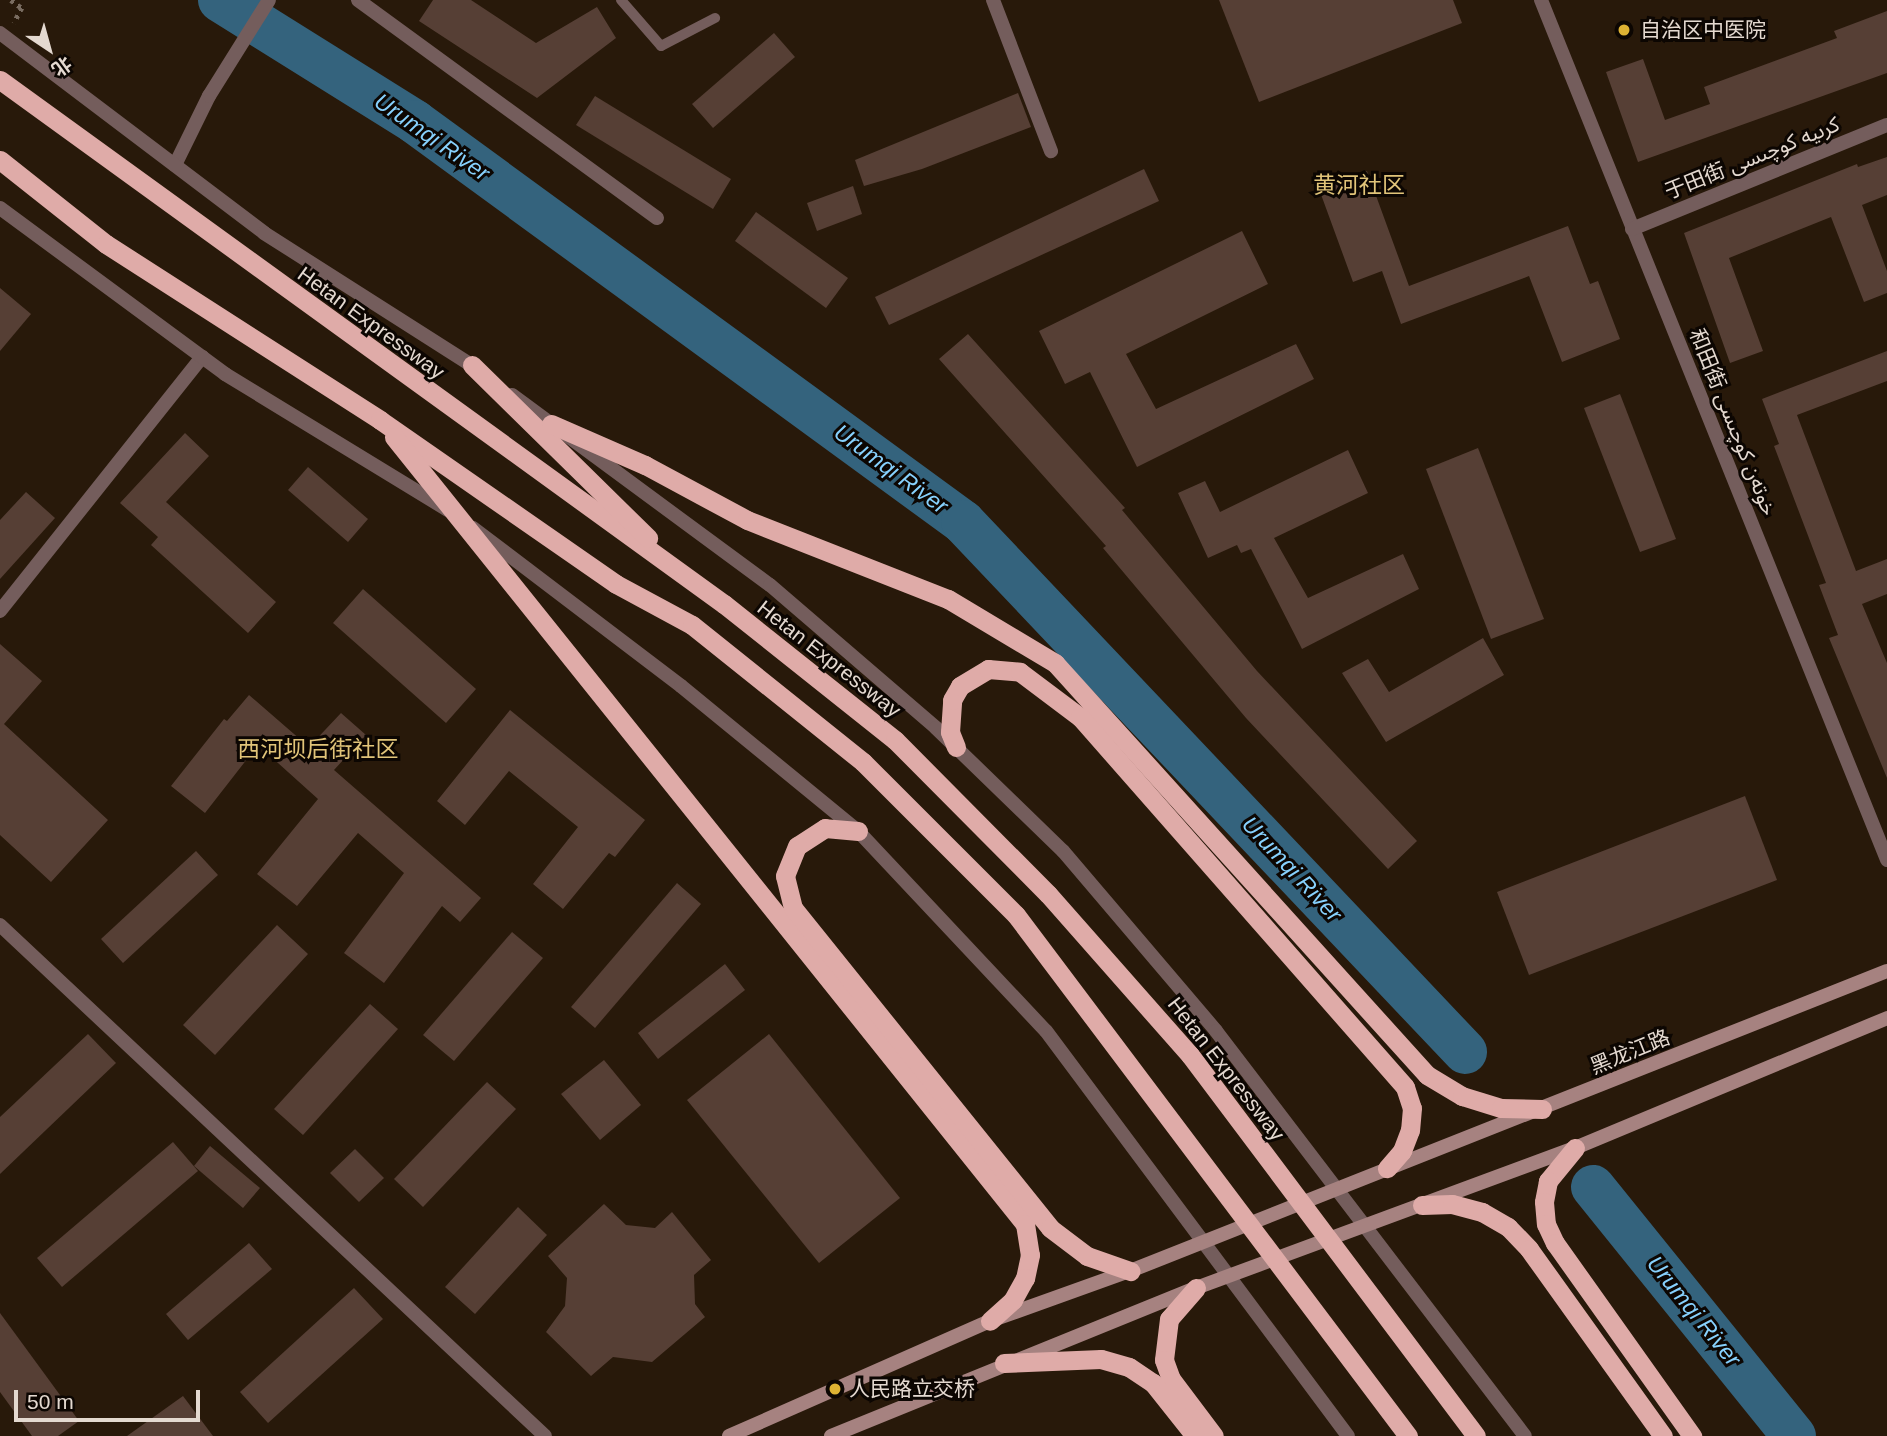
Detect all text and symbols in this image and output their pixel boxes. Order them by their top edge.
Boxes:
north arrow [14,14,84,84]
place label: 自治区中医院 [1640,17,1766,43]
marker: 自治区中医院 [1614,20,1634,40]
text: 北 [48,52,76,80]
water label: Urumqi River [369,87,495,187]
street label: 于田街 كرىيە كوچىسى [1661,111,1843,205]
district label: 黄河社区 [1313,171,1405,199]
street label: Hetan Expressway [293,261,449,385]
street label: 和田街 خوتەن كوچىسى [1684,325,1782,519]
water label: Urumqi River [829,418,953,520]
street label: Hetan Expressway [752,595,906,723]
district label: 西河坝后街社区 [238,735,398,763]
water label: Urumqi River [1236,811,1348,927]
street label: Hetan Expressway [1162,992,1290,1146]
street label: 黑龙江路 [1586,1025,1674,1079]
water label: Urumqi River [1641,1250,1747,1372]
scale bar [18,1376,203,1420]
place label: 人民路立交桥 [849,1376,975,1402]
marker: 人民路立交桥 [827,1381,843,1397]
text: 50 m [27,1390,74,1413]

